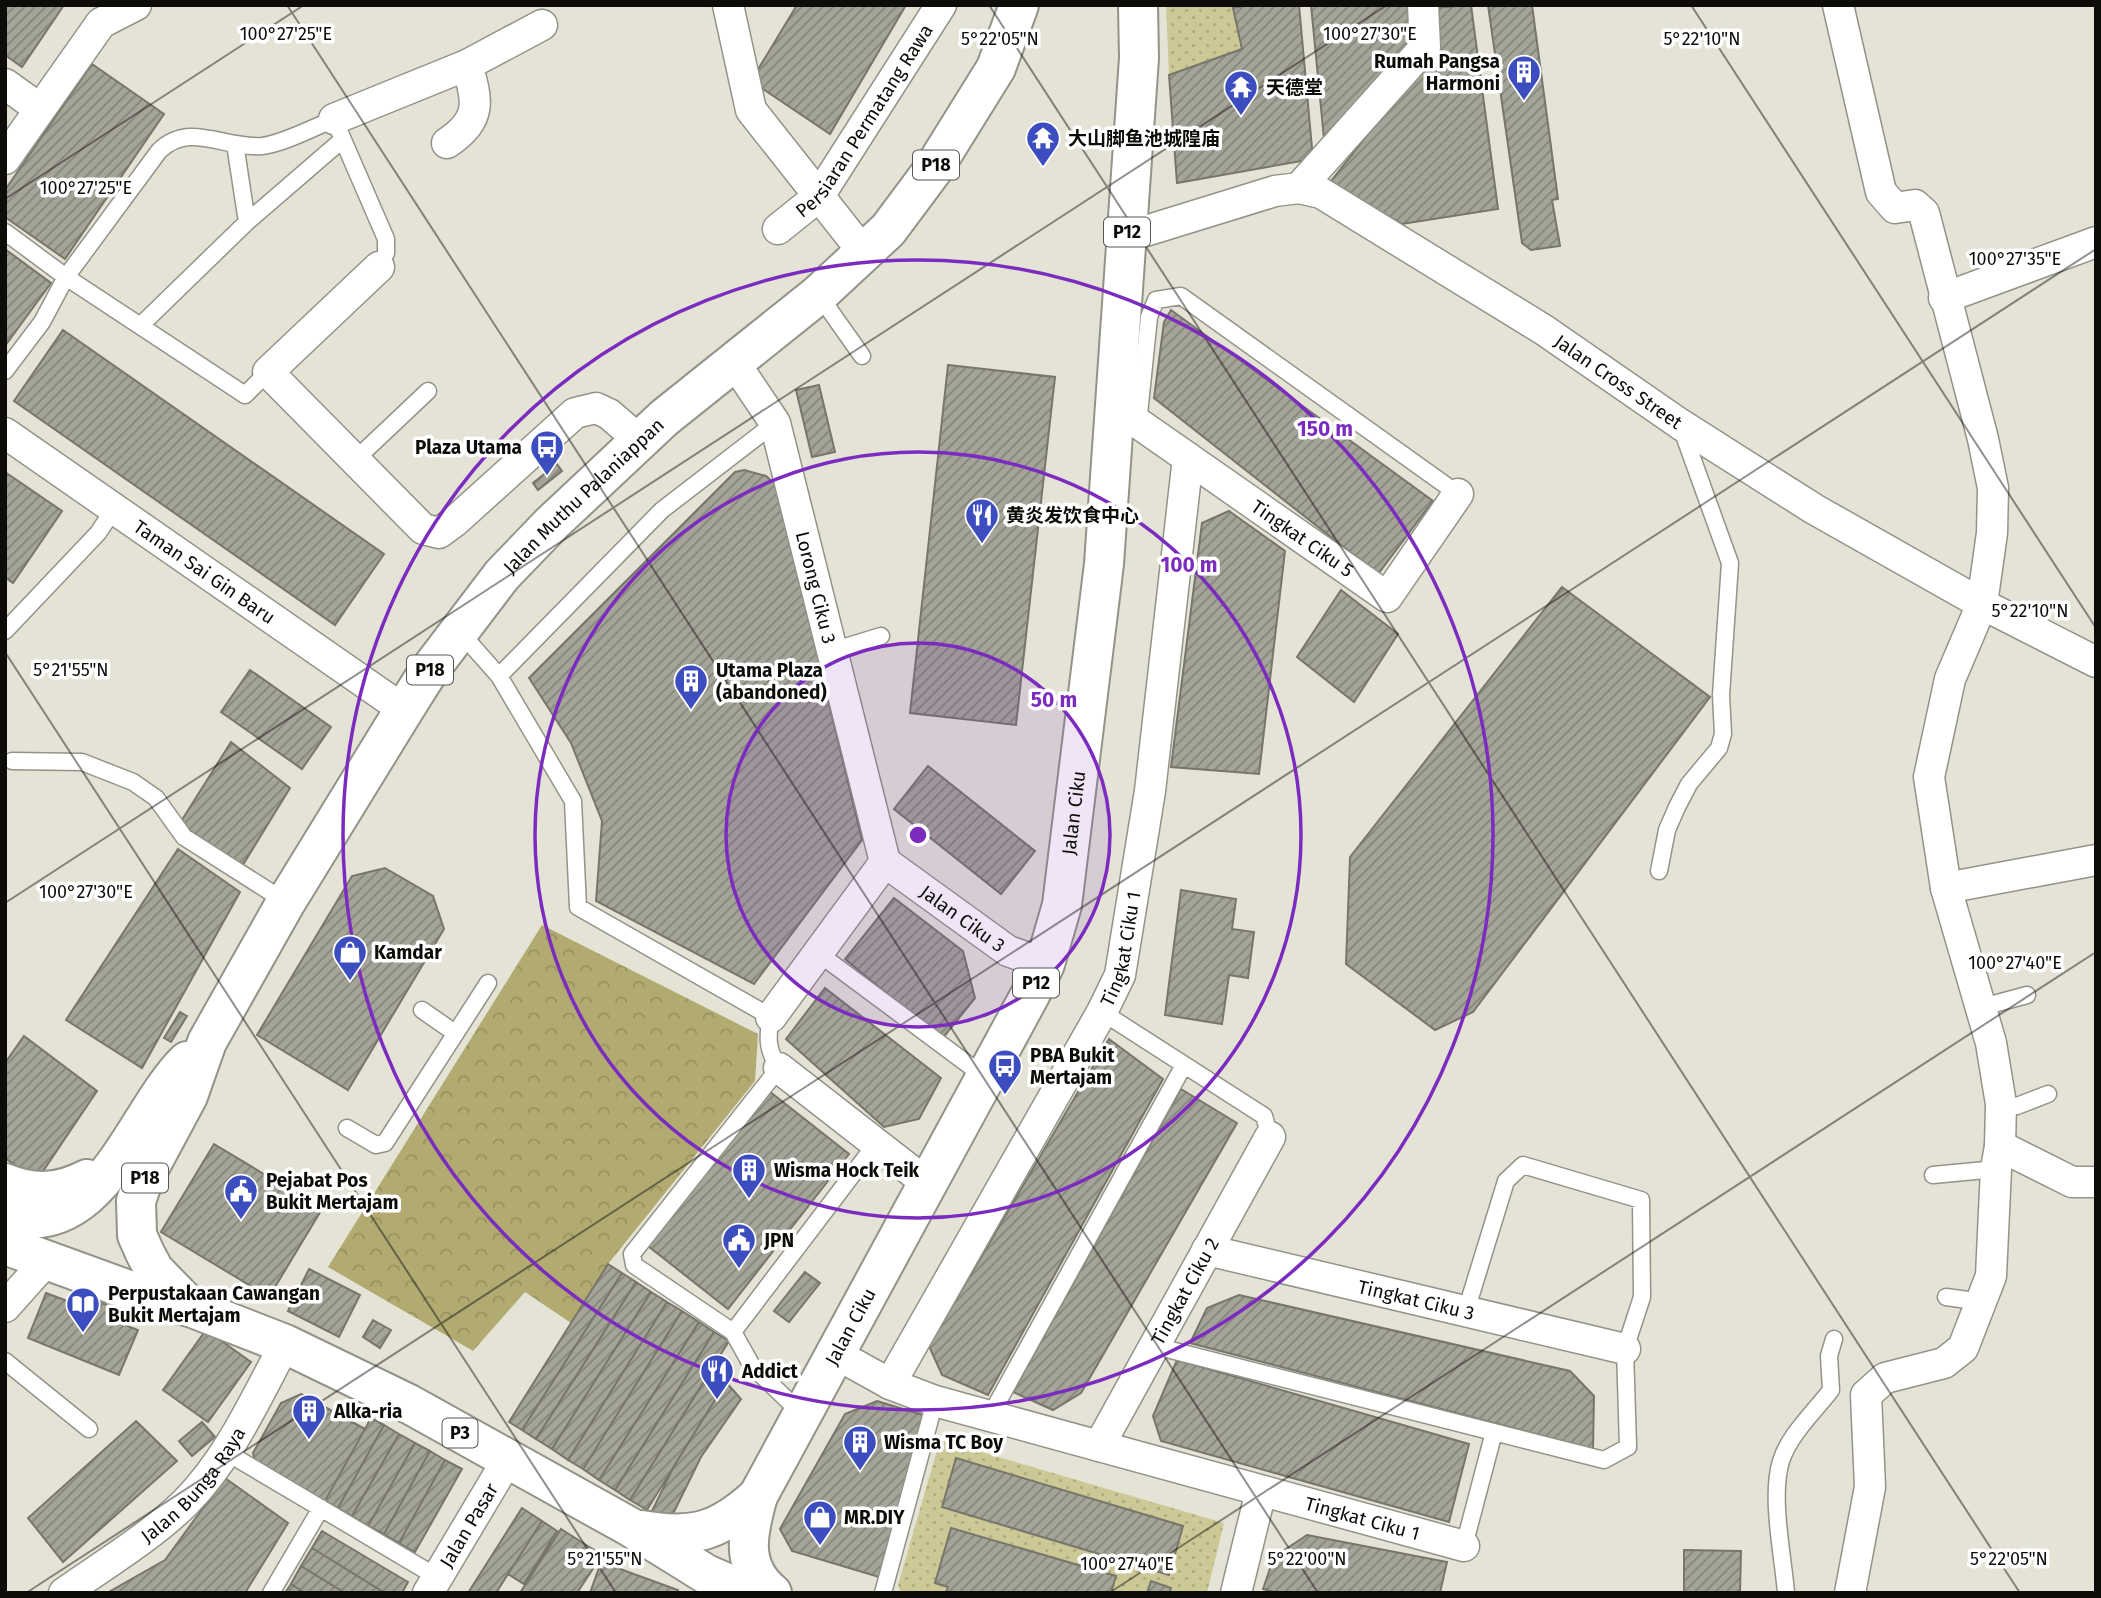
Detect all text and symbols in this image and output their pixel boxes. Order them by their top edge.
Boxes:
street label: Persiaran Permatang Rawa [791,20,937,222]
text: 100°27'25"E [240,23,332,45]
text: 100°27'30"E [1323,23,1417,45]
text: 5°22'05"N [961,28,1039,50]
text: 5°22'10"N [1663,28,1741,50]
place label: Rumah Pangsa Harmoni [1374,50,1500,95]
building icon: Rumah Pangsa Harmoni [1505,53,1543,102]
temple icon: 天德堂 [1222,68,1260,117]
place label: 天德堂 [1266,76,1323,99]
temple icon: 大山脚鱼池城隍庙 [1024,119,1062,168]
place label: 大山脚鱼池城隍庙 [1068,127,1220,150]
road number: P18 [913,150,959,180]
text: 100°27'25"E [40,177,132,199]
road number: P12 [1104,218,1150,246]
text: 100°27'35"E [1969,248,2061,270]
street label: Jalan Cross Street [1550,329,1687,434]
street label: Jalan Muthu Palaniappan [498,413,668,578]
text: 150 m [1297,416,1353,442]
bus stop icon: Plaza Utama [528,428,566,477]
place label: Plaza Utama [415,436,522,459]
street label: Tingkat Ciku 5 [1247,495,1358,582]
restaurant icon: 黄炎发饮食中心 [963,496,1001,545]
place label: 黄炎发饮食中心 [1006,504,1139,527]
street label: Taman Sai Gin Baru [129,515,280,629]
street label: Lorong Ciku 3 [791,529,841,646]
text: 100 m [1160,552,1218,578]
text: 5°22'10"N [1991,600,2069,622]
road number: P18 [407,656,453,684]
text: 5°21'55"N [33,659,109,681]
place label: Utama Plaza (abandoned) [716,659,827,704]
building icon: Utama Plaza (abandoned) [672,662,710,711]
text: 50 m [1031,687,1077,713]
street label: Jalan Ciku [1057,769,1090,856]
centre of rings [906,823,930,847]
street label: Jalan Ciku 3 [916,880,1010,957]
text: 100°27'30"E [39,881,133,903]
street label: Tingkat Ciku 1 [1095,890,1145,1010]
shop icon: Kamdar [331,933,369,982]
place label: Kamdar [374,941,442,964]
text: 100°27'40"E [1968,952,2062,974]
road number: P12 [1013,968,1059,998]
place label: PBA Bukit Mertajam [1030,1044,1115,1089]
bus stop icon: PBA Bukit Mertajam [986,1047,1024,1096]
building icon: Wisma Hock Teik [730,1151,768,1200]
place label: Wisma Hock Teik [774,1159,920,1182]
road number: P18 [122,1163,168,1192]
place label: Pejabat Pos Bukit Mertajam [266,1169,398,1214]
public building icon: Pejabat Pos Bukit Mertajam [222,1172,260,1221]
public building icon: JPN [720,1221,758,1270]
place label: JPN [763,1229,794,1252]
street label: Tingkat Ciku 2 [1146,1233,1224,1349]
street label: Tingkat Ciku 3 [1356,1275,1477,1324]
place label: Perpustakaan Cawangan Bukit Mertajam [108,1282,320,1327]
street label: Jalan Ciku [820,1284,880,1369]
library icon: Perpustakaan Cawangan Bukit Mertajam [64,1285,102,1334]
restaurant icon: Addict [698,1352,736,1401]
place label: Addict [741,1360,798,1383]
building icon: Alka-ria [290,1392,328,1441]
place label: Alka-ria [333,1400,402,1423]
road number: P3 [442,1418,477,1448]
street label: Jalan Bunga Raya [136,1423,250,1547]
building icon: Wisma TC Boy [841,1423,879,1472]
place label: Wisma TC Boy [884,1431,1003,1454]
street label: Jalan Pasar [434,1478,503,1572]
street label: Tingkat Ciku 1 [1302,1491,1422,1545]
shop icon: MR.DIY [801,1498,839,1547]
place label: MR.DIY [844,1506,905,1529]
text: 5°21'55"N [567,1548,643,1570]
text: 5°22'00"N [1267,1548,1347,1570]
text: 5°22'05"N [1970,1548,2048,1570]
text: 100°27'40"E [1080,1553,1174,1575]

